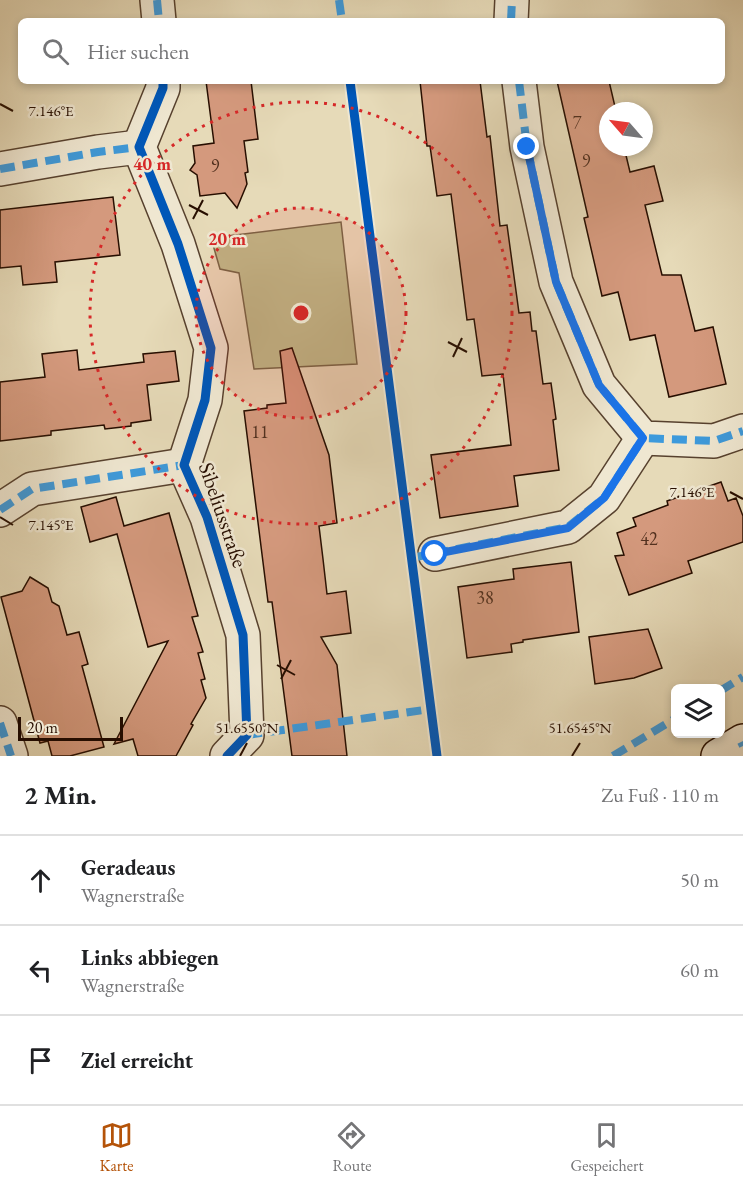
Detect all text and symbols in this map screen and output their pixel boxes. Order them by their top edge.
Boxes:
search box [18,18,725,84]
icon: search [39,35,72,68]
text: Hier suchen [87,37,190,66]
text: 7.146°E [28,101,74,120]
north arrow [599,102,653,156]
house number: 7 [573,111,582,134]
route end [513,133,539,159]
house number: 9 [582,149,591,172]
text: 40 m [133,152,171,175]
house number: 9 [211,154,220,177]
text: 20 m [208,227,246,250]
centre of rings [291,303,311,323]
house number: 11 [251,420,269,443]
street label: Sibeliusstraße [193,459,254,571]
text: 7.146°E [669,482,715,501]
text: 7.145°E [28,515,74,534]
house number: 42 [640,527,658,550]
route start [421,540,447,566]
house number: 38 [476,586,494,609]
map controls [671,684,725,738]
button: layers [671,684,725,738]
scale bar [18,714,123,742]
text: 20 m [27,717,58,738]
text: 51.6550°N [216,718,279,737]
text: 51.6545°N [549,718,612,737]
text: 2 Min. [24,778,97,812]
text: Zu Fuß · 110 m [601,782,719,808]
text: Geradeaus [81,853,175,882]
icon: ahead [24,864,57,897]
text: 50 m [680,867,719,893]
text: Wagnerstraße [81,882,184,908]
text: Links abbiegen [81,943,219,972]
icon: left [24,954,57,987]
text: 60 m [680,957,719,983]
text: Wagnerstraße [81,972,184,998]
icon: arrive [24,1044,57,1077]
text: Ziel erreicht [81,1046,193,1075]
tab: Karte [100,1119,133,1176]
tab: Route [332,1119,371,1176]
tab: Gespeichert [571,1119,643,1176]

